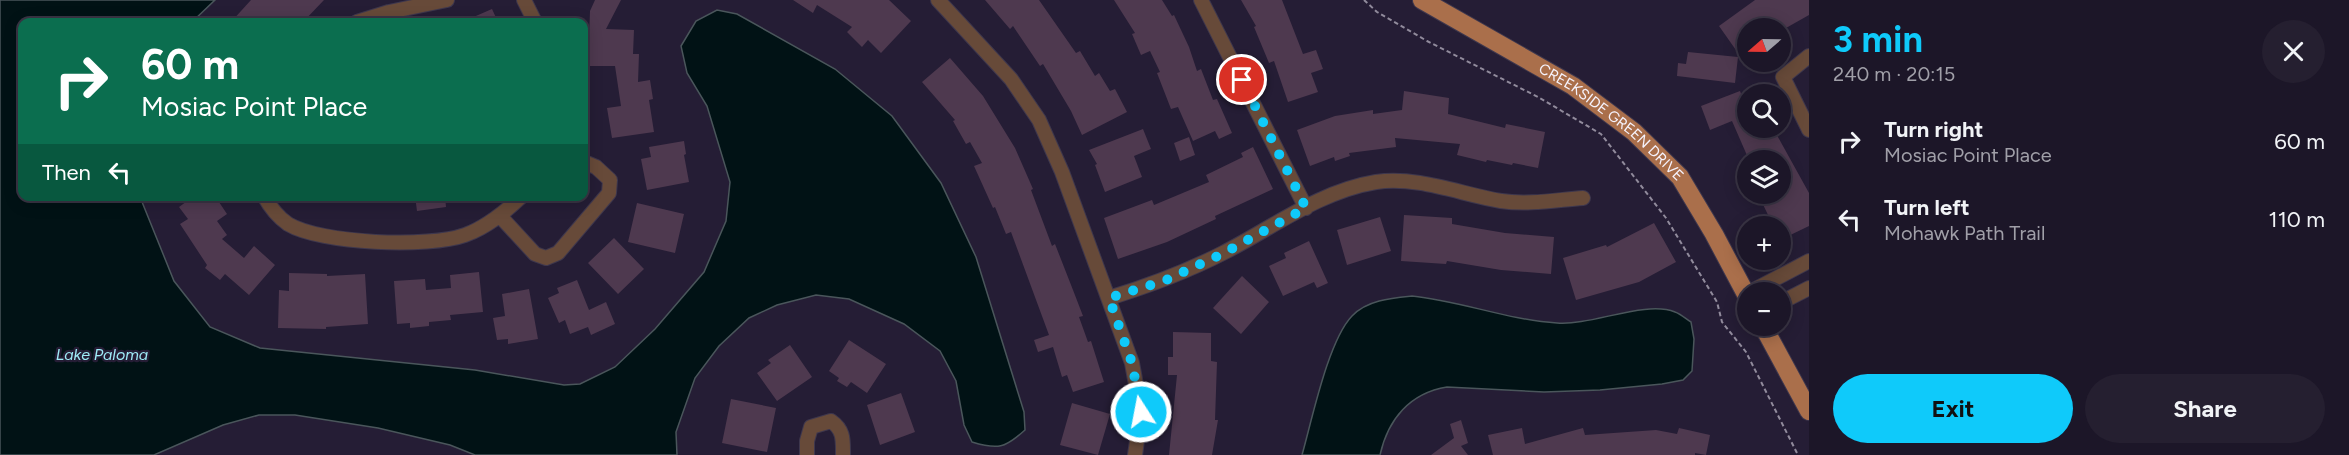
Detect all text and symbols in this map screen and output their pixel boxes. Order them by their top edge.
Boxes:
north arrow [1737,18,1791,72]
map controls [1737,18,1791,336]
text: 3 min [1833,18,1923,61]
button: close [2262,20,2325,83]
text: 60 m [141,39,239,90]
icon: right [42,42,120,120]
pin [1216,54,1267,105]
street label: CREEKSIDE GREEN DRIVE [1536,59,1687,185]
text: 240 m · 20:15 [1833,62,1955,86]
icon: arrive [1225,63,1258,96]
button: search [1737,84,1791,138]
text: Mosiac Point Place [141,90,367,123]
text: Turn right [1884,116,1983,143]
icon: right [1833,125,1866,158]
text: 60 m [2274,128,2325,155]
text: Mosiac Point Place [1884,143,2052,167]
button: layers [1737,150,1791,204]
icon: left [103,156,136,189]
text: Then [42,159,91,186]
text: Turn left [1884,194,1970,221]
icon: left [1833,203,1866,236]
text: 110 m [2269,206,2325,233]
button: + [1737,216,1791,270]
text: Mohawk Path Trail [1884,221,2045,245]
button: − [1737,282,1791,336]
water label: Lake Paloma [56,345,148,364]
button: Exit [1833,374,2073,443]
button: Share [2085,374,2325,443]
position arrow [1109,380,1173,444]

